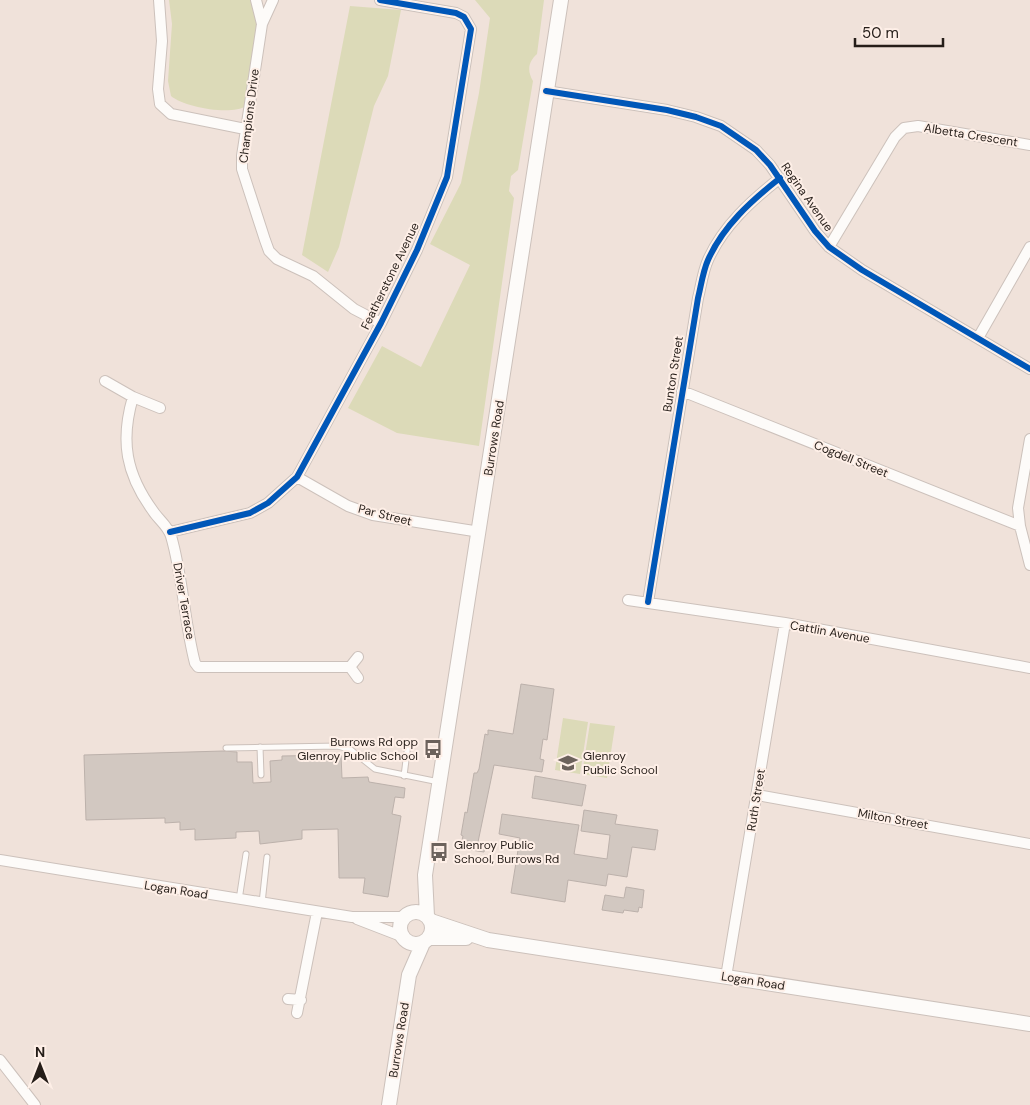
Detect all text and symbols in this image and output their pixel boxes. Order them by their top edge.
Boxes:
scale bar [855,15,942,47]
text: 50 m [862,23,899,43]
street label: Champions Drive [235,68,263,164]
street label: Albetta Crescent [923,120,1019,150]
street label: Regina Avenue [777,159,837,235]
street label: Featherstone Avenue [357,220,423,332]
street label: Bunton Street [659,335,687,413]
street label: Burrows Road [480,399,508,477]
street label: Cogdell Street [811,437,891,481]
street label: Par Street [356,501,414,529]
street label: Driver Terrace [169,561,199,641]
street label: Cattlin Avenue [789,617,871,647]
place label: Burrows Rd opp Glenroy Public School [297,734,418,764]
bus stop icon: Burrows Rd opp Glenroy Public School [422,738,444,760]
place label: Glenroy Public School [583,748,658,778]
school or university icon: Glenroy Public School [557,752,579,774]
street label: Ruth Street [743,767,769,832]
street label: Milton Street [856,805,930,833]
place label: Glenroy Public School, Burrows Rd [454,837,559,867]
bus stop icon: Glenroy Public School, Burrows Rd [428,841,450,863]
street label: Logan Road [143,877,209,903]
street label: Logan Road [720,968,786,994]
street label: Burrows Road [385,1001,413,1079]
north arrow [15,1040,65,1090]
text: N [35,1043,45,1061]

